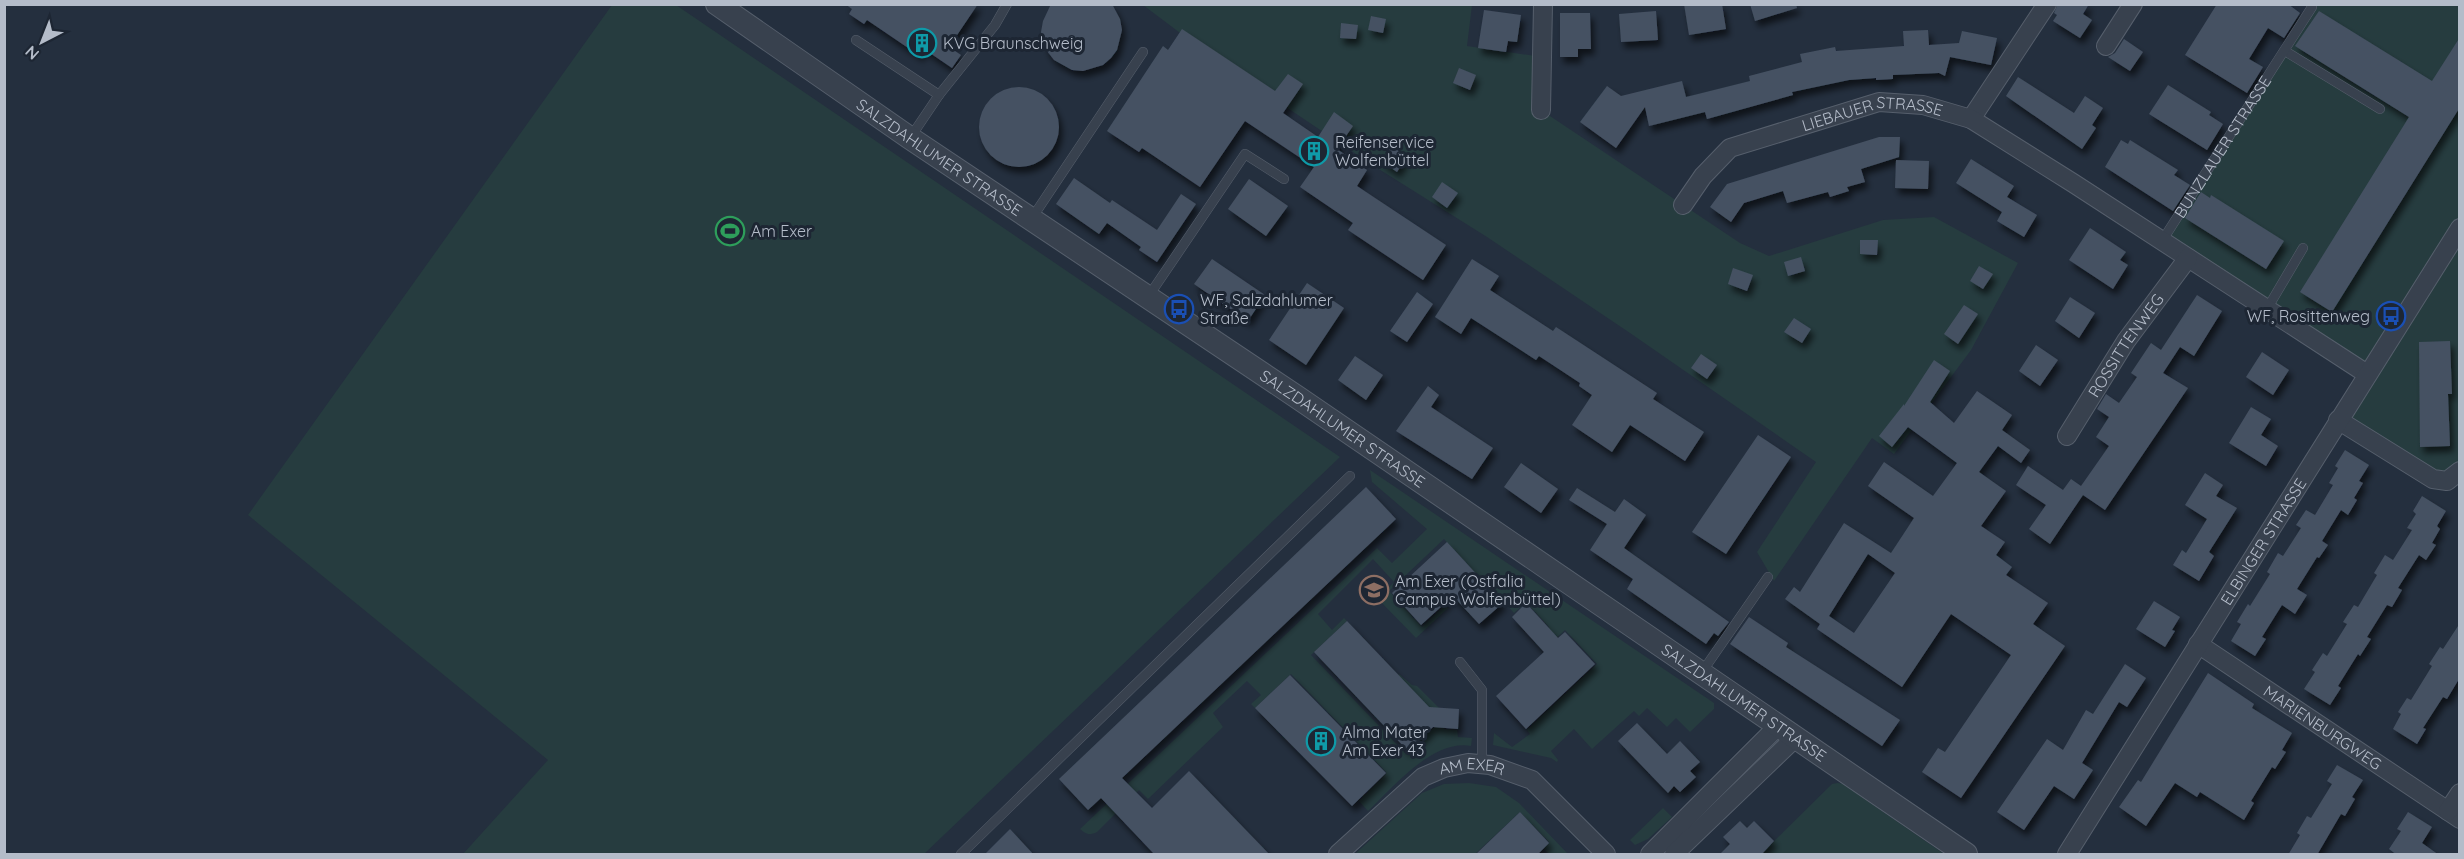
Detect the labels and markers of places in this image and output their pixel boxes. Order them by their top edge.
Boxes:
building icon: KVG Braunschweig [906,27,938,59]
place label: KVG Braunschweig [943,33,1083,53]
place label: Reifenservice Wolfenbüttel [1335,132,1434,170]
building icon: Reifenservice Wolfenbüttel [1298,135,1330,167]
sports icon: Am Exer [714,215,746,247]
place label: Am Exer [751,221,812,241]
place label: WF, Salzdahlumer Straße [1200,290,1333,328]
bus stop icon: WF, Salzdahlumer Straße [1163,293,1195,325]
bus stop icon: WF, Rosittenweg [2375,300,2407,332]
place label: WF, Rosittenweg [2247,306,2370,326]
place label: Am Exer (Ostfalia Campus Wolfenbüttel) [1395,571,1561,609]
school or university icon: Am Exer (Ostfalia Campus Wolfenbüttel) [1358,574,1390,606]
place label: Alma Mater Am Exer 43 [1342,722,1428,760]
building icon: Alma Mater Am Exer 43 [1305,725,1337,757]

